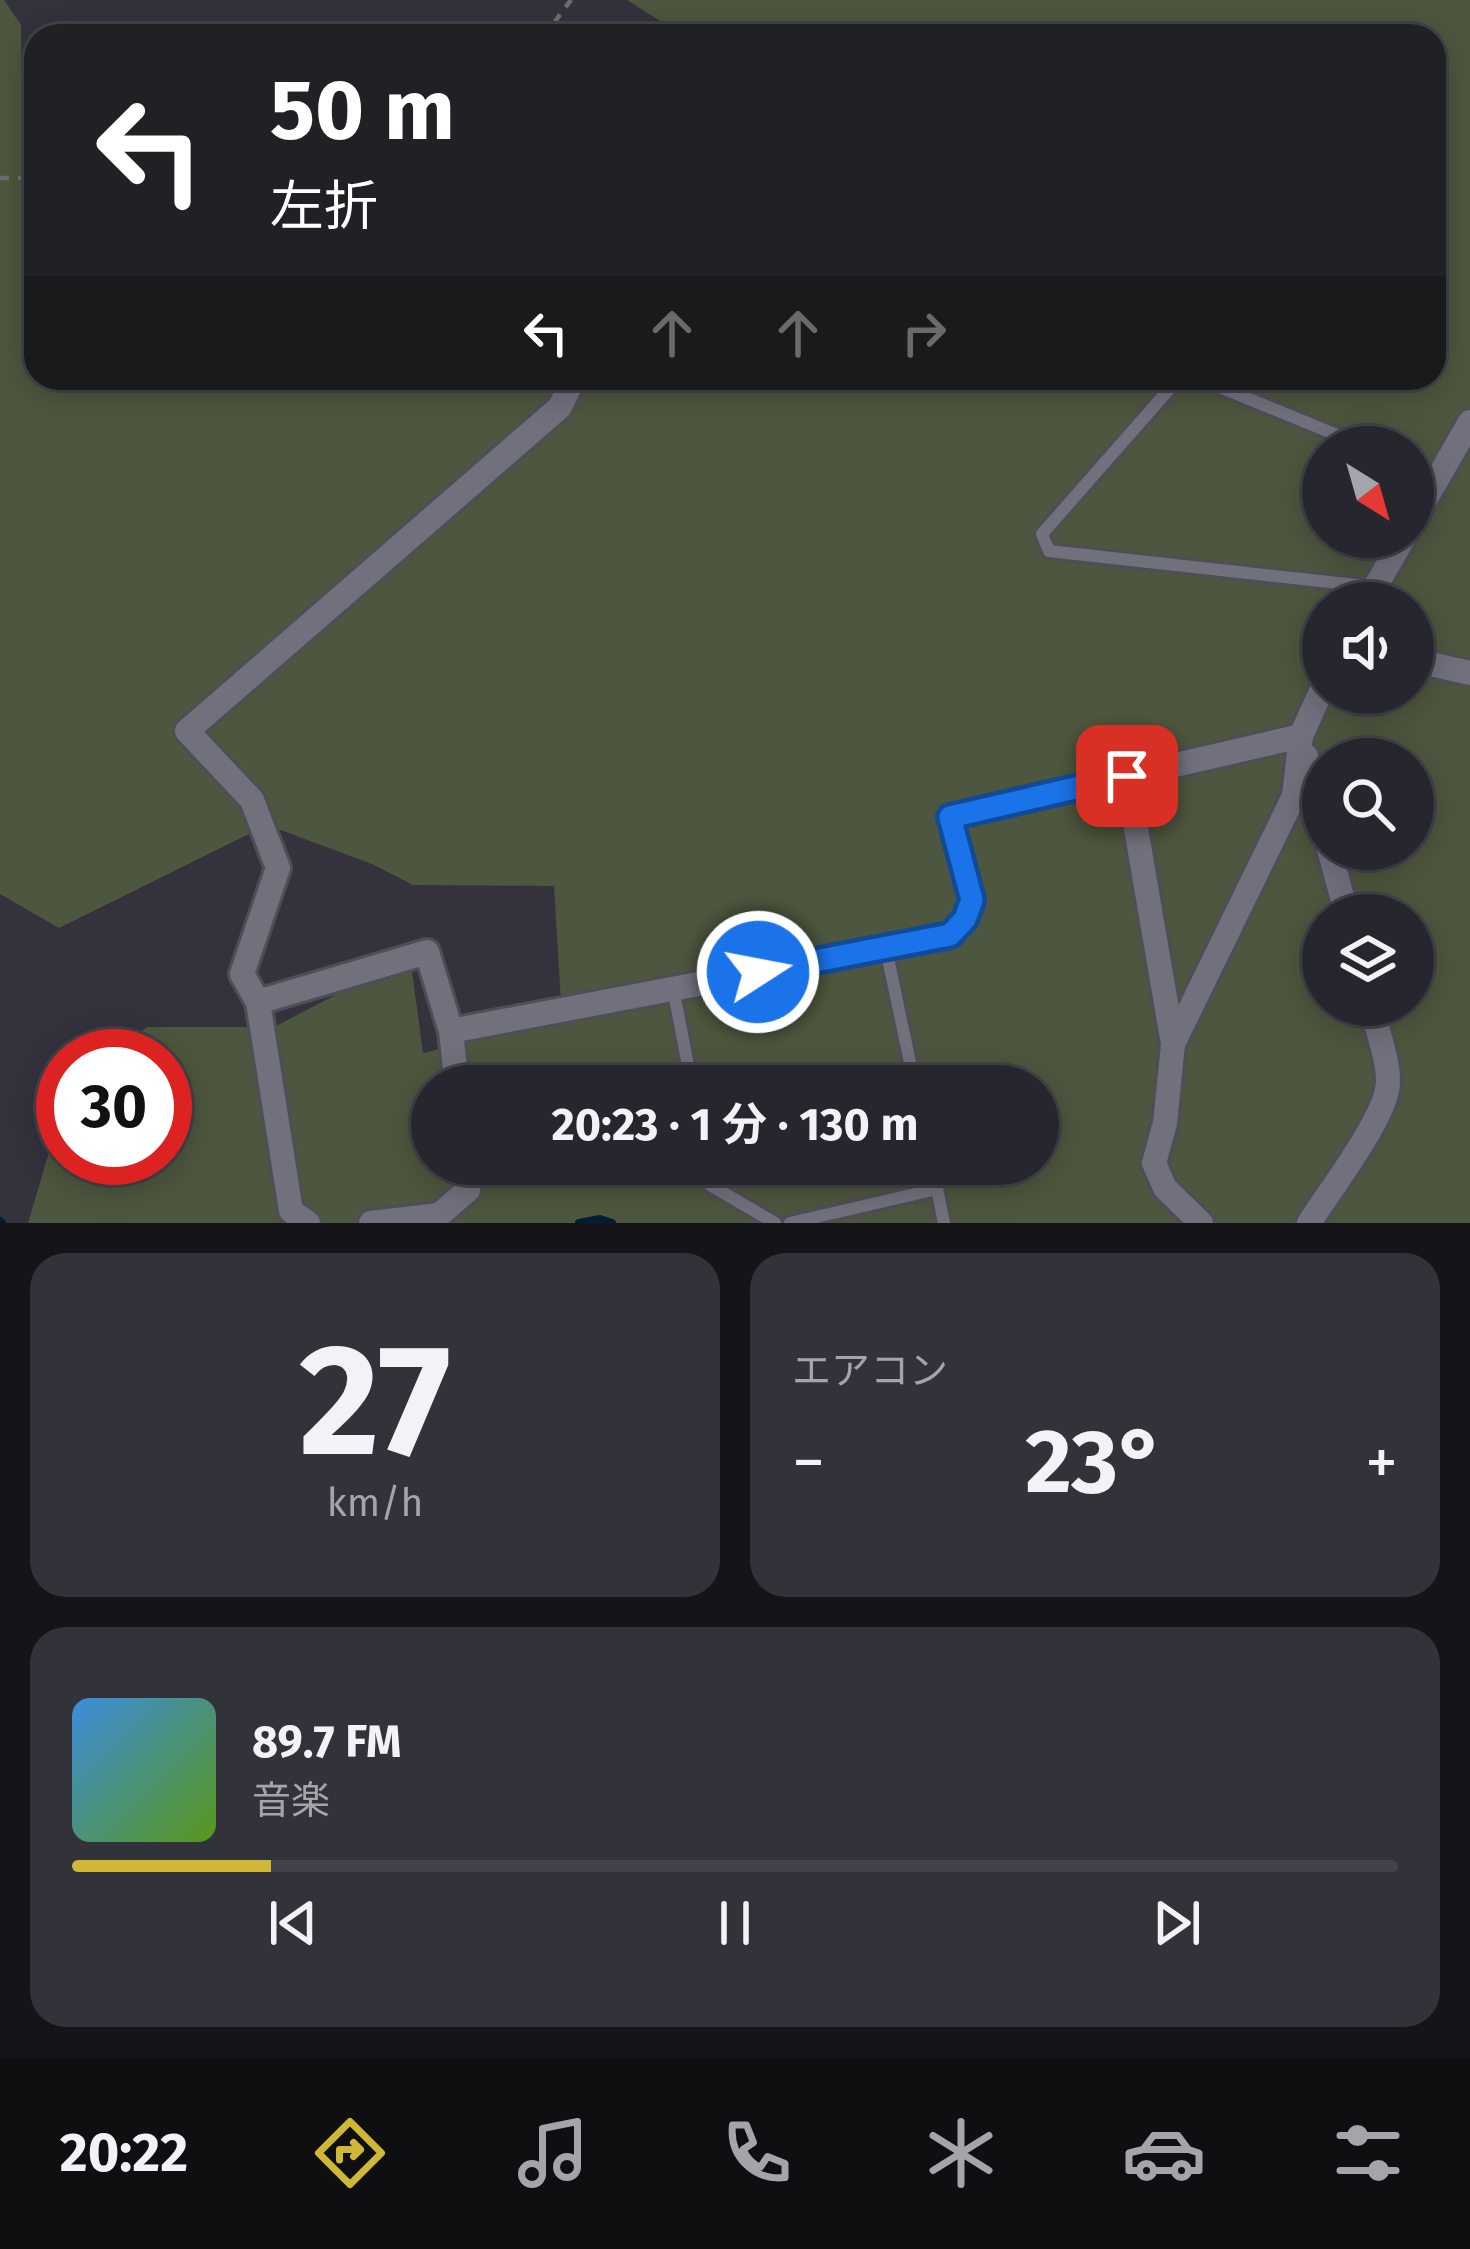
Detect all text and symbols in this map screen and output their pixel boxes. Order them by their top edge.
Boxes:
text: 50 m [270,60,455,161]
icon: left [72,72,228,228]
text: 左折 [270,175,378,239]
icon: left [513,300,579,366]
icon: ahead [639,300,705,366]
icon: ahead [765,300,831,366]
icon: right [891,300,957,366]
north arrow [1302,426,1434,558]
map controls [1302,426,1434,1026]
button: sound [1302,582,1434,714]
pin [1076,725,1178,827]
button: search [1302,738,1434,870]
icon: arrive [1094,743,1160,809]
button: layers [1302,894,1434,1026]
position arrow [695,909,821,1035]
speed limit sign: 30 [36,1029,192,1185]
text: 20:23 · 1 分 · 130 m [552,1098,918,1152]
text: 27 [299,1308,451,1495]
text: エアコン [792,1348,948,1394]
text: 23° [1025,1408,1165,1516]
text: − [792,1423,825,1502]
text: + [1365,1423,1398,1502]
text: km/h [327,1480,423,1526]
text: 89.7 FM [252,1715,401,1769]
text: 音楽 [252,1778,330,1824]
icon: previous [260,1890,326,1956]
icon: pause [702,1890,768,1956]
icon: next [1144,1890,1210,1956]
icon: directions [308,2111,392,2195]
icon: music [511,2111,595,2195]
icon: phone [715,2111,799,2195]
icon: climate [919,2111,1003,2195]
icon: car [1122,2111,1206,2195]
icon: filters [1326,2111,1410,2195]
text: 20:22 [60,2121,188,2185]

